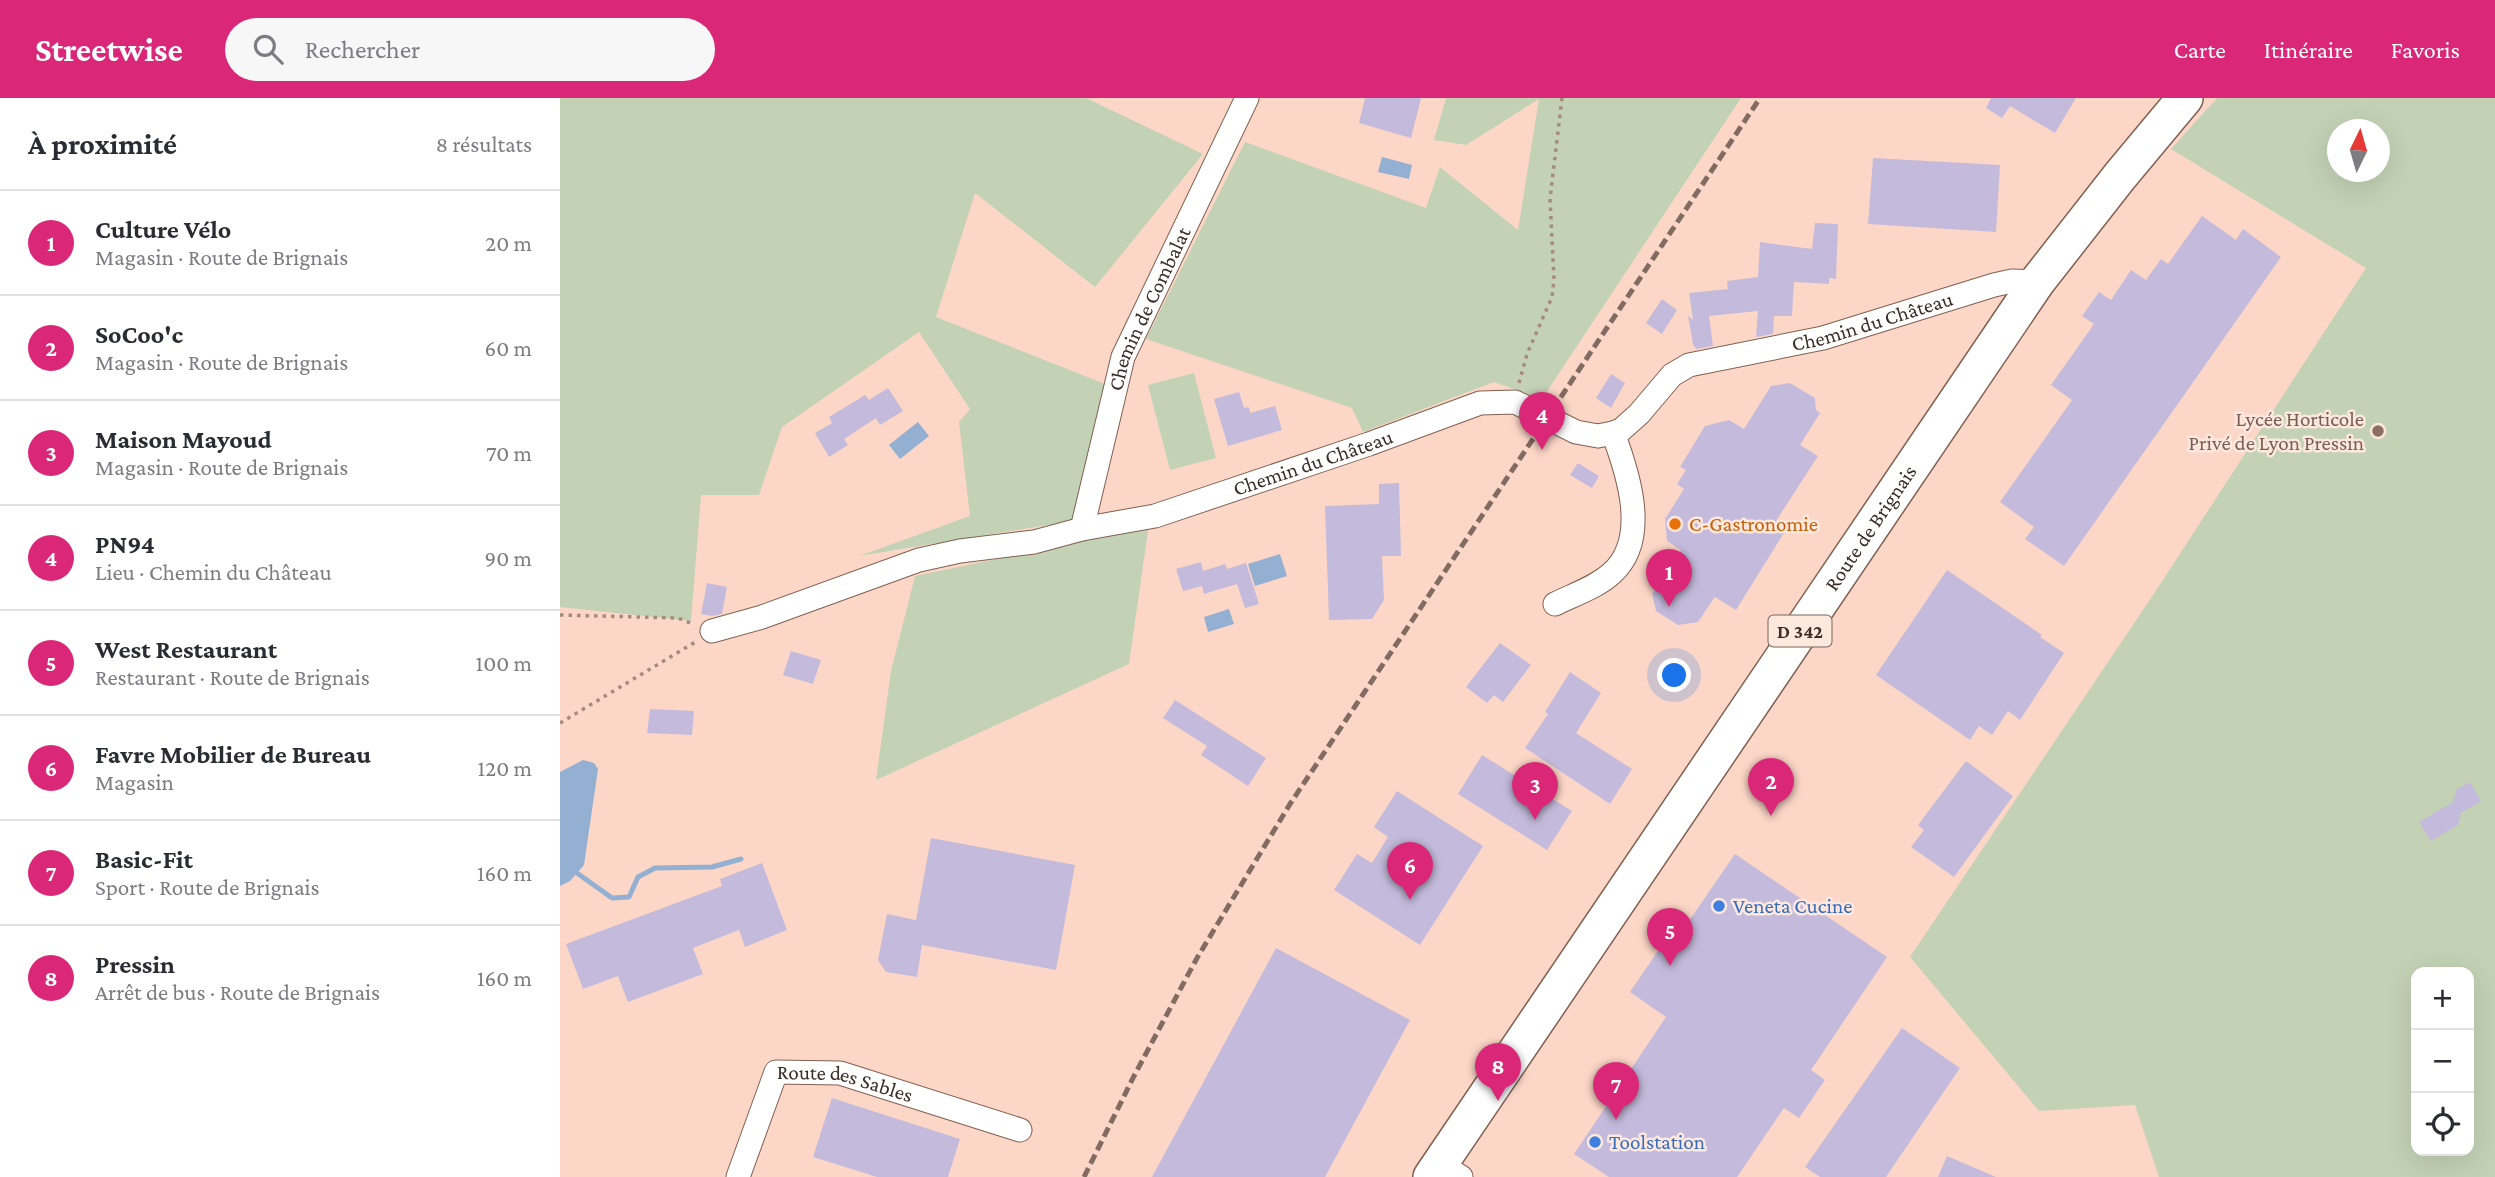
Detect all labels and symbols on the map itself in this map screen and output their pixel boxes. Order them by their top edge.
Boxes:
north arrow [2327,119,2390,182]
street label: Chemin de Combalat [1103,222,1196,393]
street label: Chemin du Château [1790,286,1956,356]
pin: 4 [1519,392,1565,450]
place label: Lycée Horticole Privé de Lyon Pressin [2188,407,2364,455]
marker: Lycée Horticole Privé de Lyon Pressin [2370,423,2386,439]
street label: Chemin du Château [1230,424,1396,501]
street label: Route de Brignais [1820,460,1922,595]
place label: C-Gastronomie [1689,512,1818,536]
marker: C-Gastronomie [1667,516,1683,532]
pin: 1 [1646,549,1692,607]
road number: D 342 [1768,616,1832,646]
your location [1657,658,1691,692]
pin: 2 [1748,758,1794,816]
pin: 3 [1512,762,1558,820]
pin: 6 [1387,842,1433,900]
place label: Veneta Cucine [1733,894,1852,918]
marker: Veneta Cucine [1711,898,1727,914]
pin: 5 [1647,908,1693,966]
pin: 8 [1475,1043,1521,1101]
street label: Route des Sables [777,1060,916,1107]
pin: 7 [1593,1062,1639,1120]
place label: Toolstation [1609,1130,1705,1154]
marker: Toolstation [1587,1134,1603,1150]

